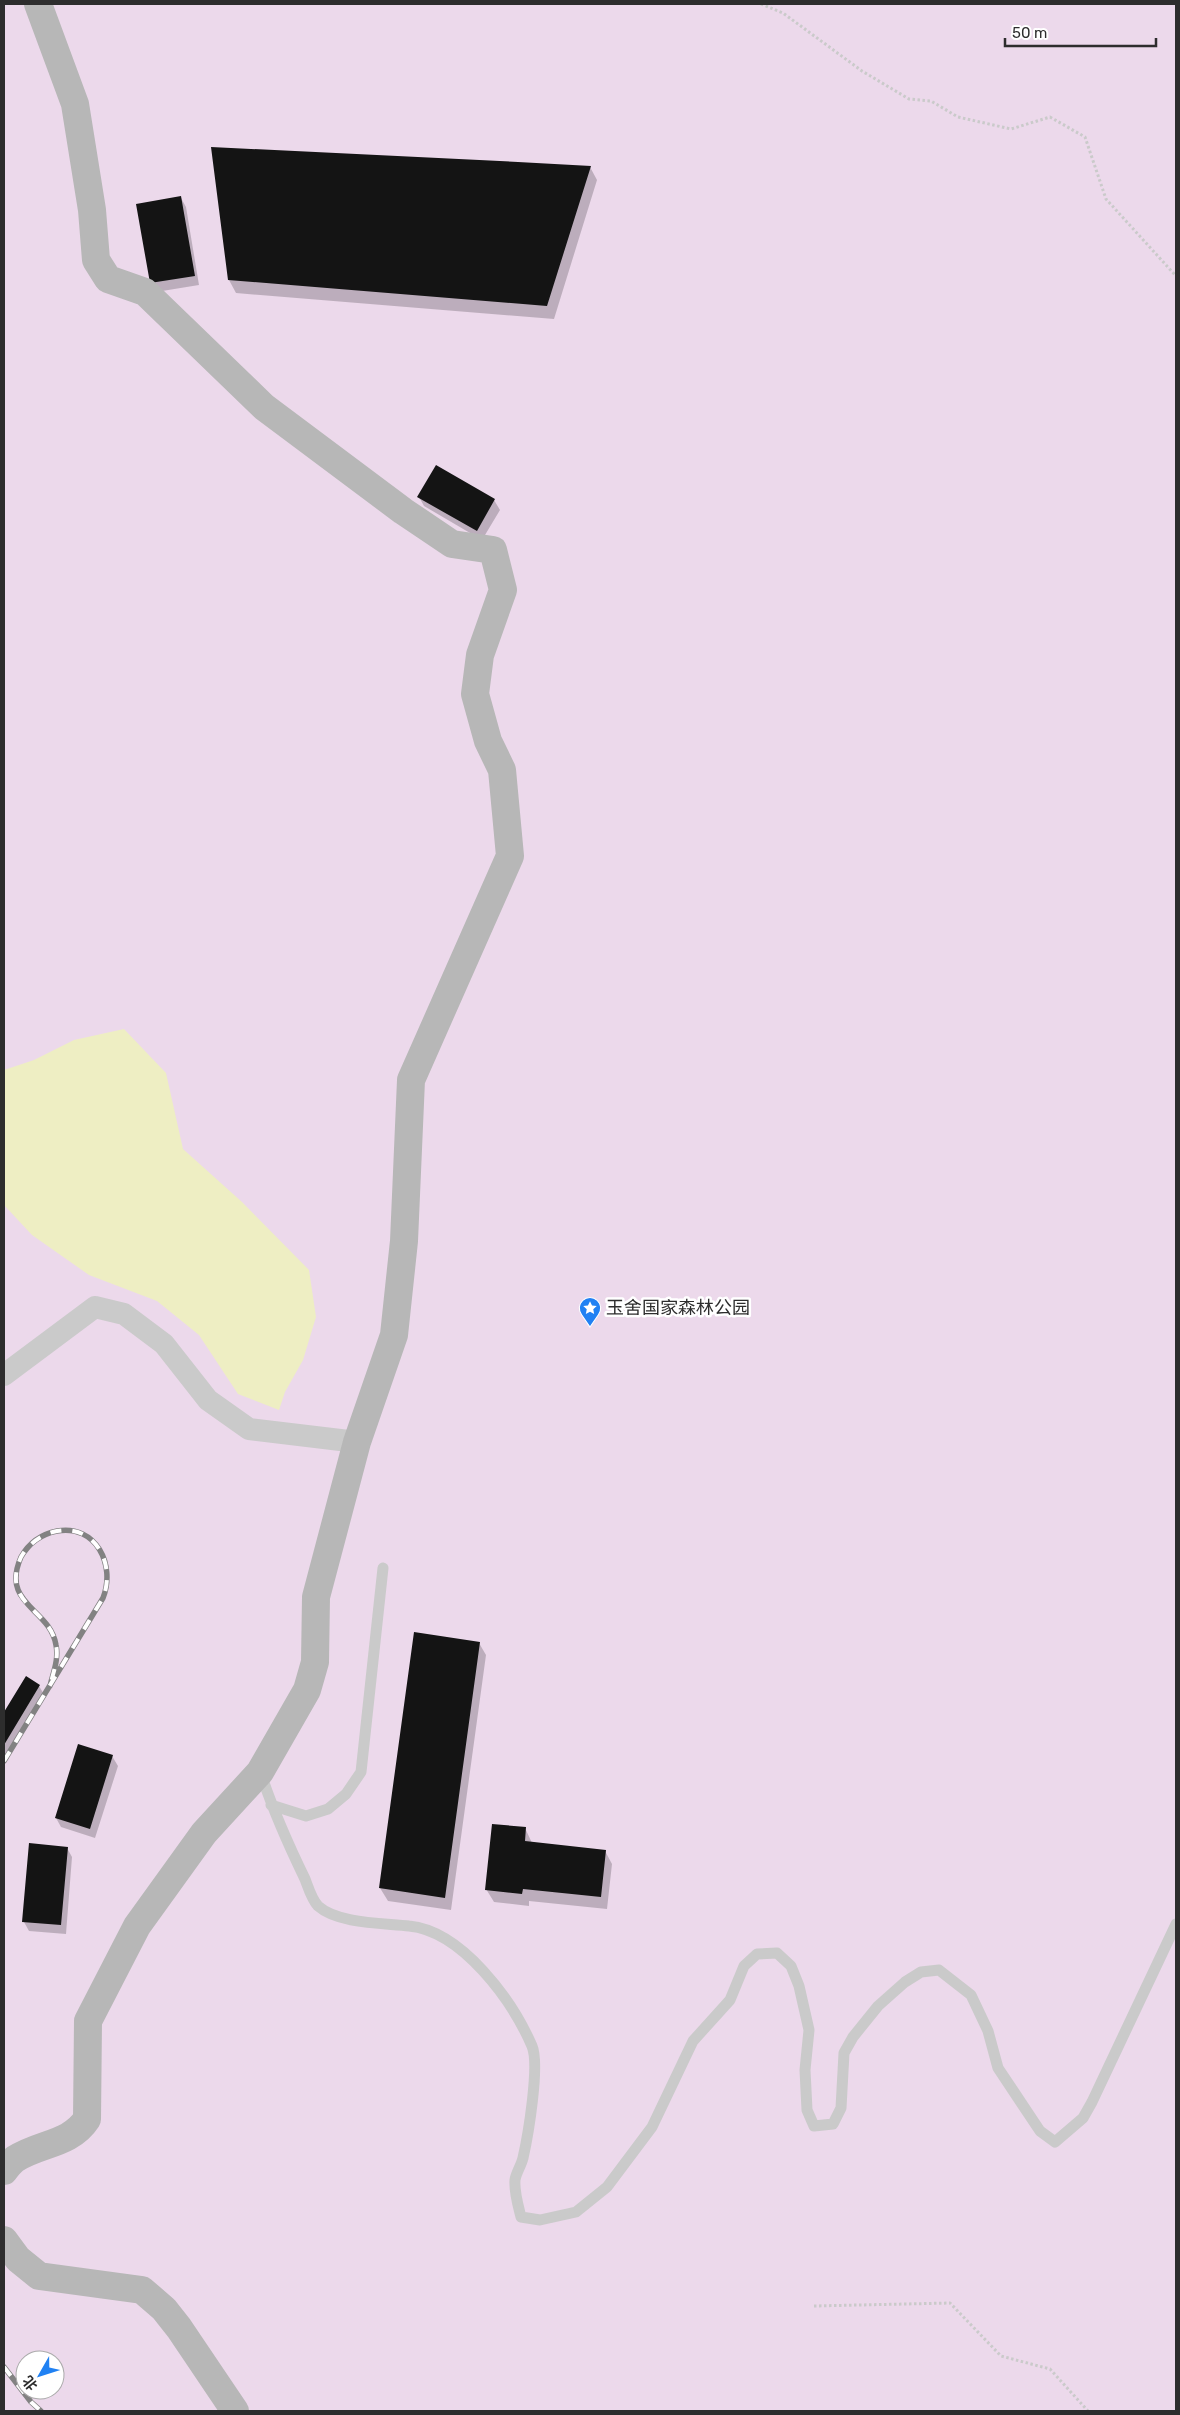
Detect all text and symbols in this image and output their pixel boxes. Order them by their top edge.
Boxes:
scale bar [1005,15,1156,47]
text: 50 m [1012,24,1047,42]
place icon: 玉舍国家森林公园 [578,1296,602,1327]
place label: 玉舍国家森林公园 [606,1297,750,1319]
north arrow [15,2350,65,2400]
text: 北 [19,2372,41,2394]

